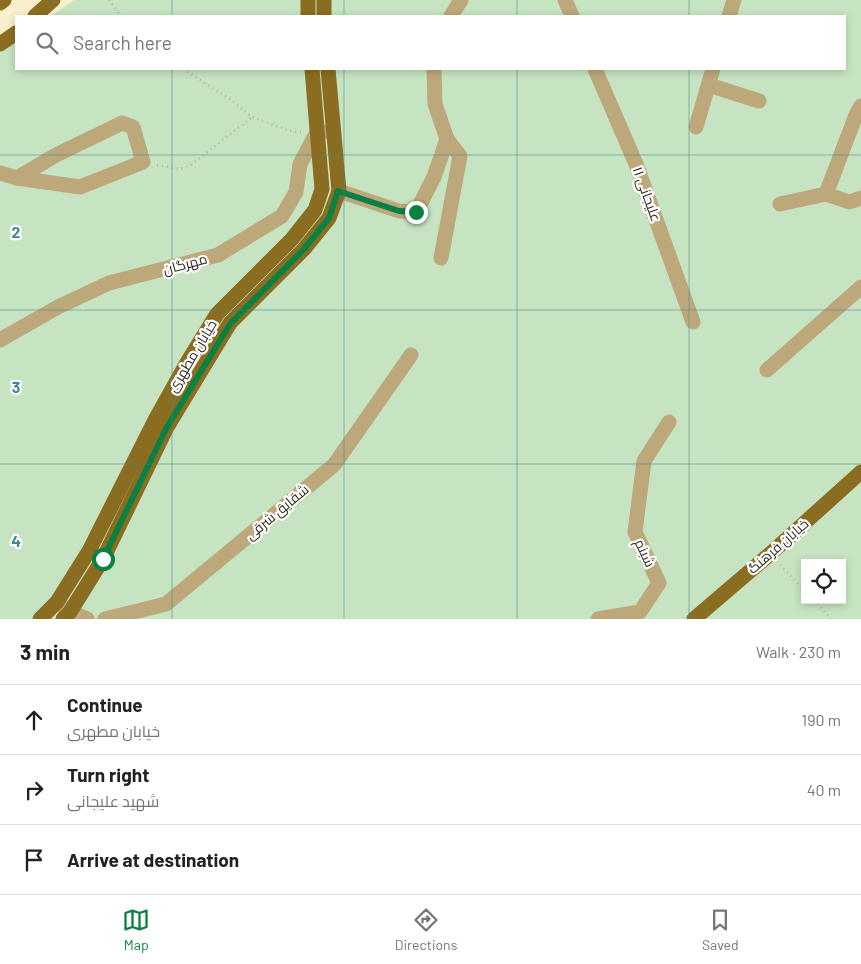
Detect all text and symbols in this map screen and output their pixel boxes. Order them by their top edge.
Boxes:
search box [15,15,846,70]
icon: search [33,29,61,57]
text: Search here [73,31,172,54]
street label: علیجانی ۱۱ [630,164,665,223]
route end [405,201,428,224]
text: 2 [12,222,21,241]
street label: مهرگان [161,249,209,278]
street label: خیابان مطهری [163,316,220,395]
text: 3 [12,377,20,396]
street label: شقایق شرقی [242,480,312,544]
street label: خیابان فرهنگ [744,514,812,577]
text: 4 [11,531,21,550]
street label: شبنم [630,536,659,570]
route start [92,548,115,571]
map controls [801,559,846,604]
button: locate [801,559,846,604]
text: 3 min [20,639,70,664]
text: Walk · 230 m [756,642,841,661]
text: Continue [67,693,143,716]
icon: ahead [20,706,48,734]
text: 190 m [802,710,841,729]
text: خیابان مطهری [67,721,160,740]
text: Turn right [67,763,149,786]
icon: right [20,776,48,804]
text: 40 m [807,780,841,799]
text: شهید علیجانی [67,791,159,810]
icon: arrive [20,846,48,874]
text: Arrive at destination [67,848,239,871]
tab: Map [122,906,150,953]
tab: Directions [395,906,457,953]
tab: Saved [702,906,739,953]

